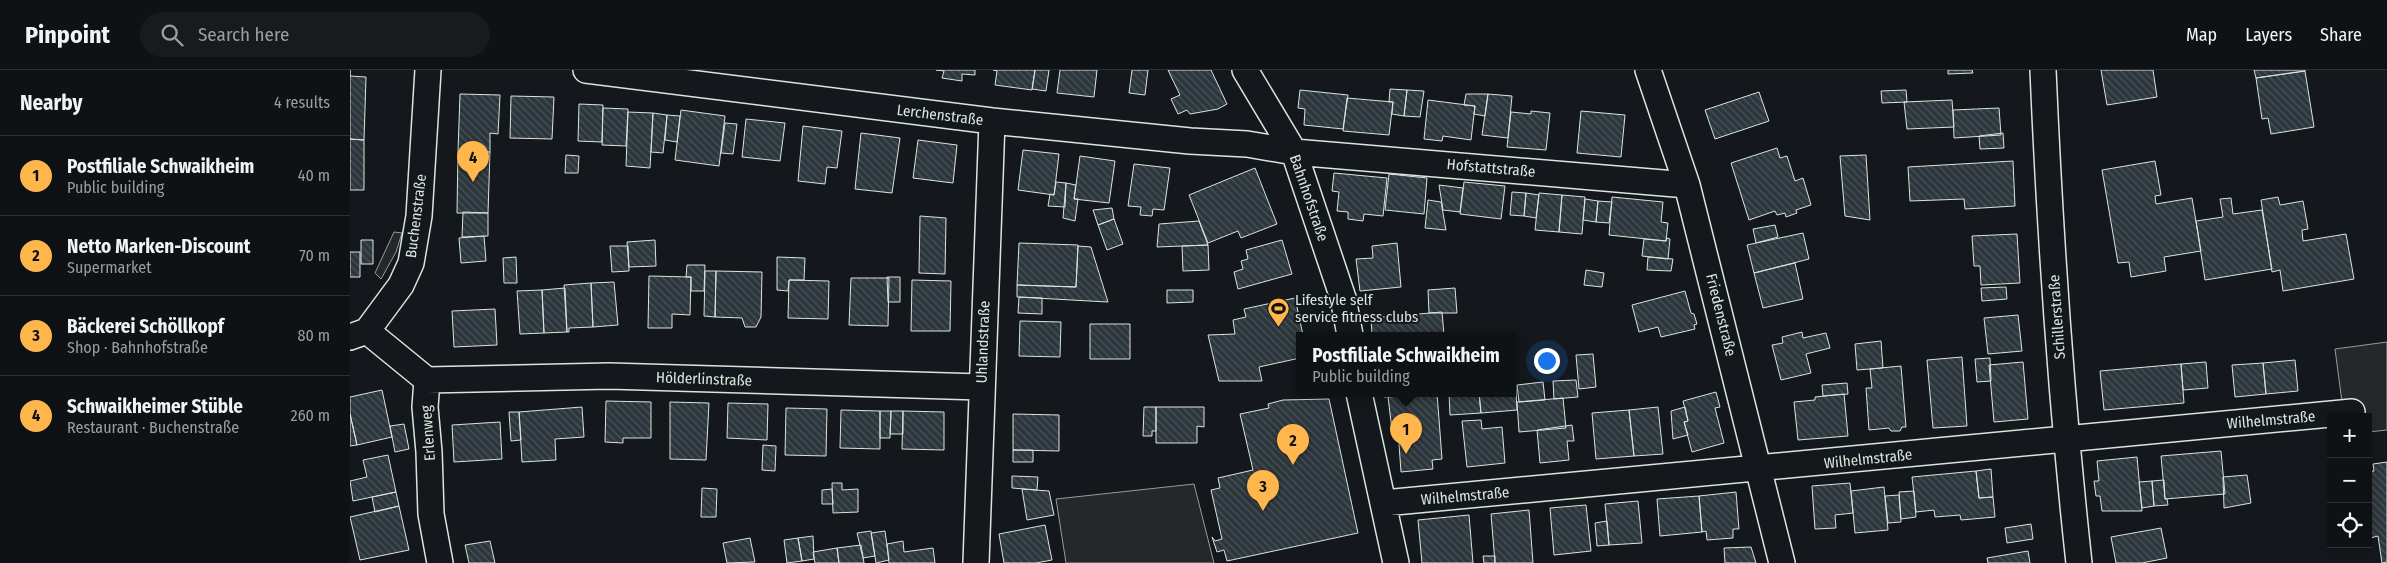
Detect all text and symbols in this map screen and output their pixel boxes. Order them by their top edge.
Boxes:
search box [140,12,490,57]
text: Pinpoint [25,21,110,49]
icon: search [158,21,186,49]
text: Search here [198,23,289,46]
text: Map [2186,24,2217,46]
text: Layers [2245,24,2292,46]
text: Share [2320,24,2362,46]
text: Nearby [20,90,82,116]
text: 4 results [274,93,330,112]
street label: Lerchenstraße [896,101,984,129]
pin: 4 [457,141,489,182]
street label: Bahnhofstraße [1286,152,1332,244]
text: Postfiliale Schwaikheim [67,155,254,178]
street label: Hofstattstraße [1446,155,1536,181]
text: 1 [33,166,39,185]
text: 40 m [298,166,330,185]
street label: Buchenstraße [402,173,430,259]
text: Public building [67,178,164,197]
text: Netto Marken-Discount [67,235,250,258]
text: 2 [32,246,40,265]
text: 70 m [299,246,330,265]
text: Supermarket [67,258,151,277]
street label: Friedenstraße [1702,272,1740,358]
street label: Schillerstraße [2045,274,2069,360]
place label: Lifestyle self service fitness clubs [1295,291,1418,326]
sports icon: Lifestyle self service fitness clubs [1267,297,1291,328]
street label: Uhlandstraße [973,300,993,384]
text: Bäckerei Schöllkopf [67,315,224,338]
text: 3 [32,326,40,345]
text: 80 m [298,326,330,345]
popup [1296,332,1516,397]
text: Shop · Bahnhofstraße [67,338,208,357]
text: Postfiliale Schwaikheim [1312,344,1500,367]
your location [1534,348,1560,374]
text: Public building [1312,367,1410,386]
street label: Hölderlinstraße [656,368,752,390]
text: Schwaikheimer Stüble [67,395,243,418]
street label: Erlenweg [417,405,439,461]
text: 4 [32,406,40,425]
text: 260 m [291,406,330,425]
street label: Wilhelmstraße [2226,407,2316,433]
pin: 1 [1390,413,1422,454]
map controls [2327,413,2372,548]
button: + [2327,413,2372,458]
text: Restaurant · Buchenstraße [67,418,239,437]
pin: 2 [1277,424,1309,465]
street label: Wilhelmstraße [1823,445,1913,473]
button: − [2327,458,2372,503]
pin: 3 [1247,470,1279,511]
street label: Wilhelmstraße [1420,483,1510,509]
button: locate [2327,503,2372,548]

